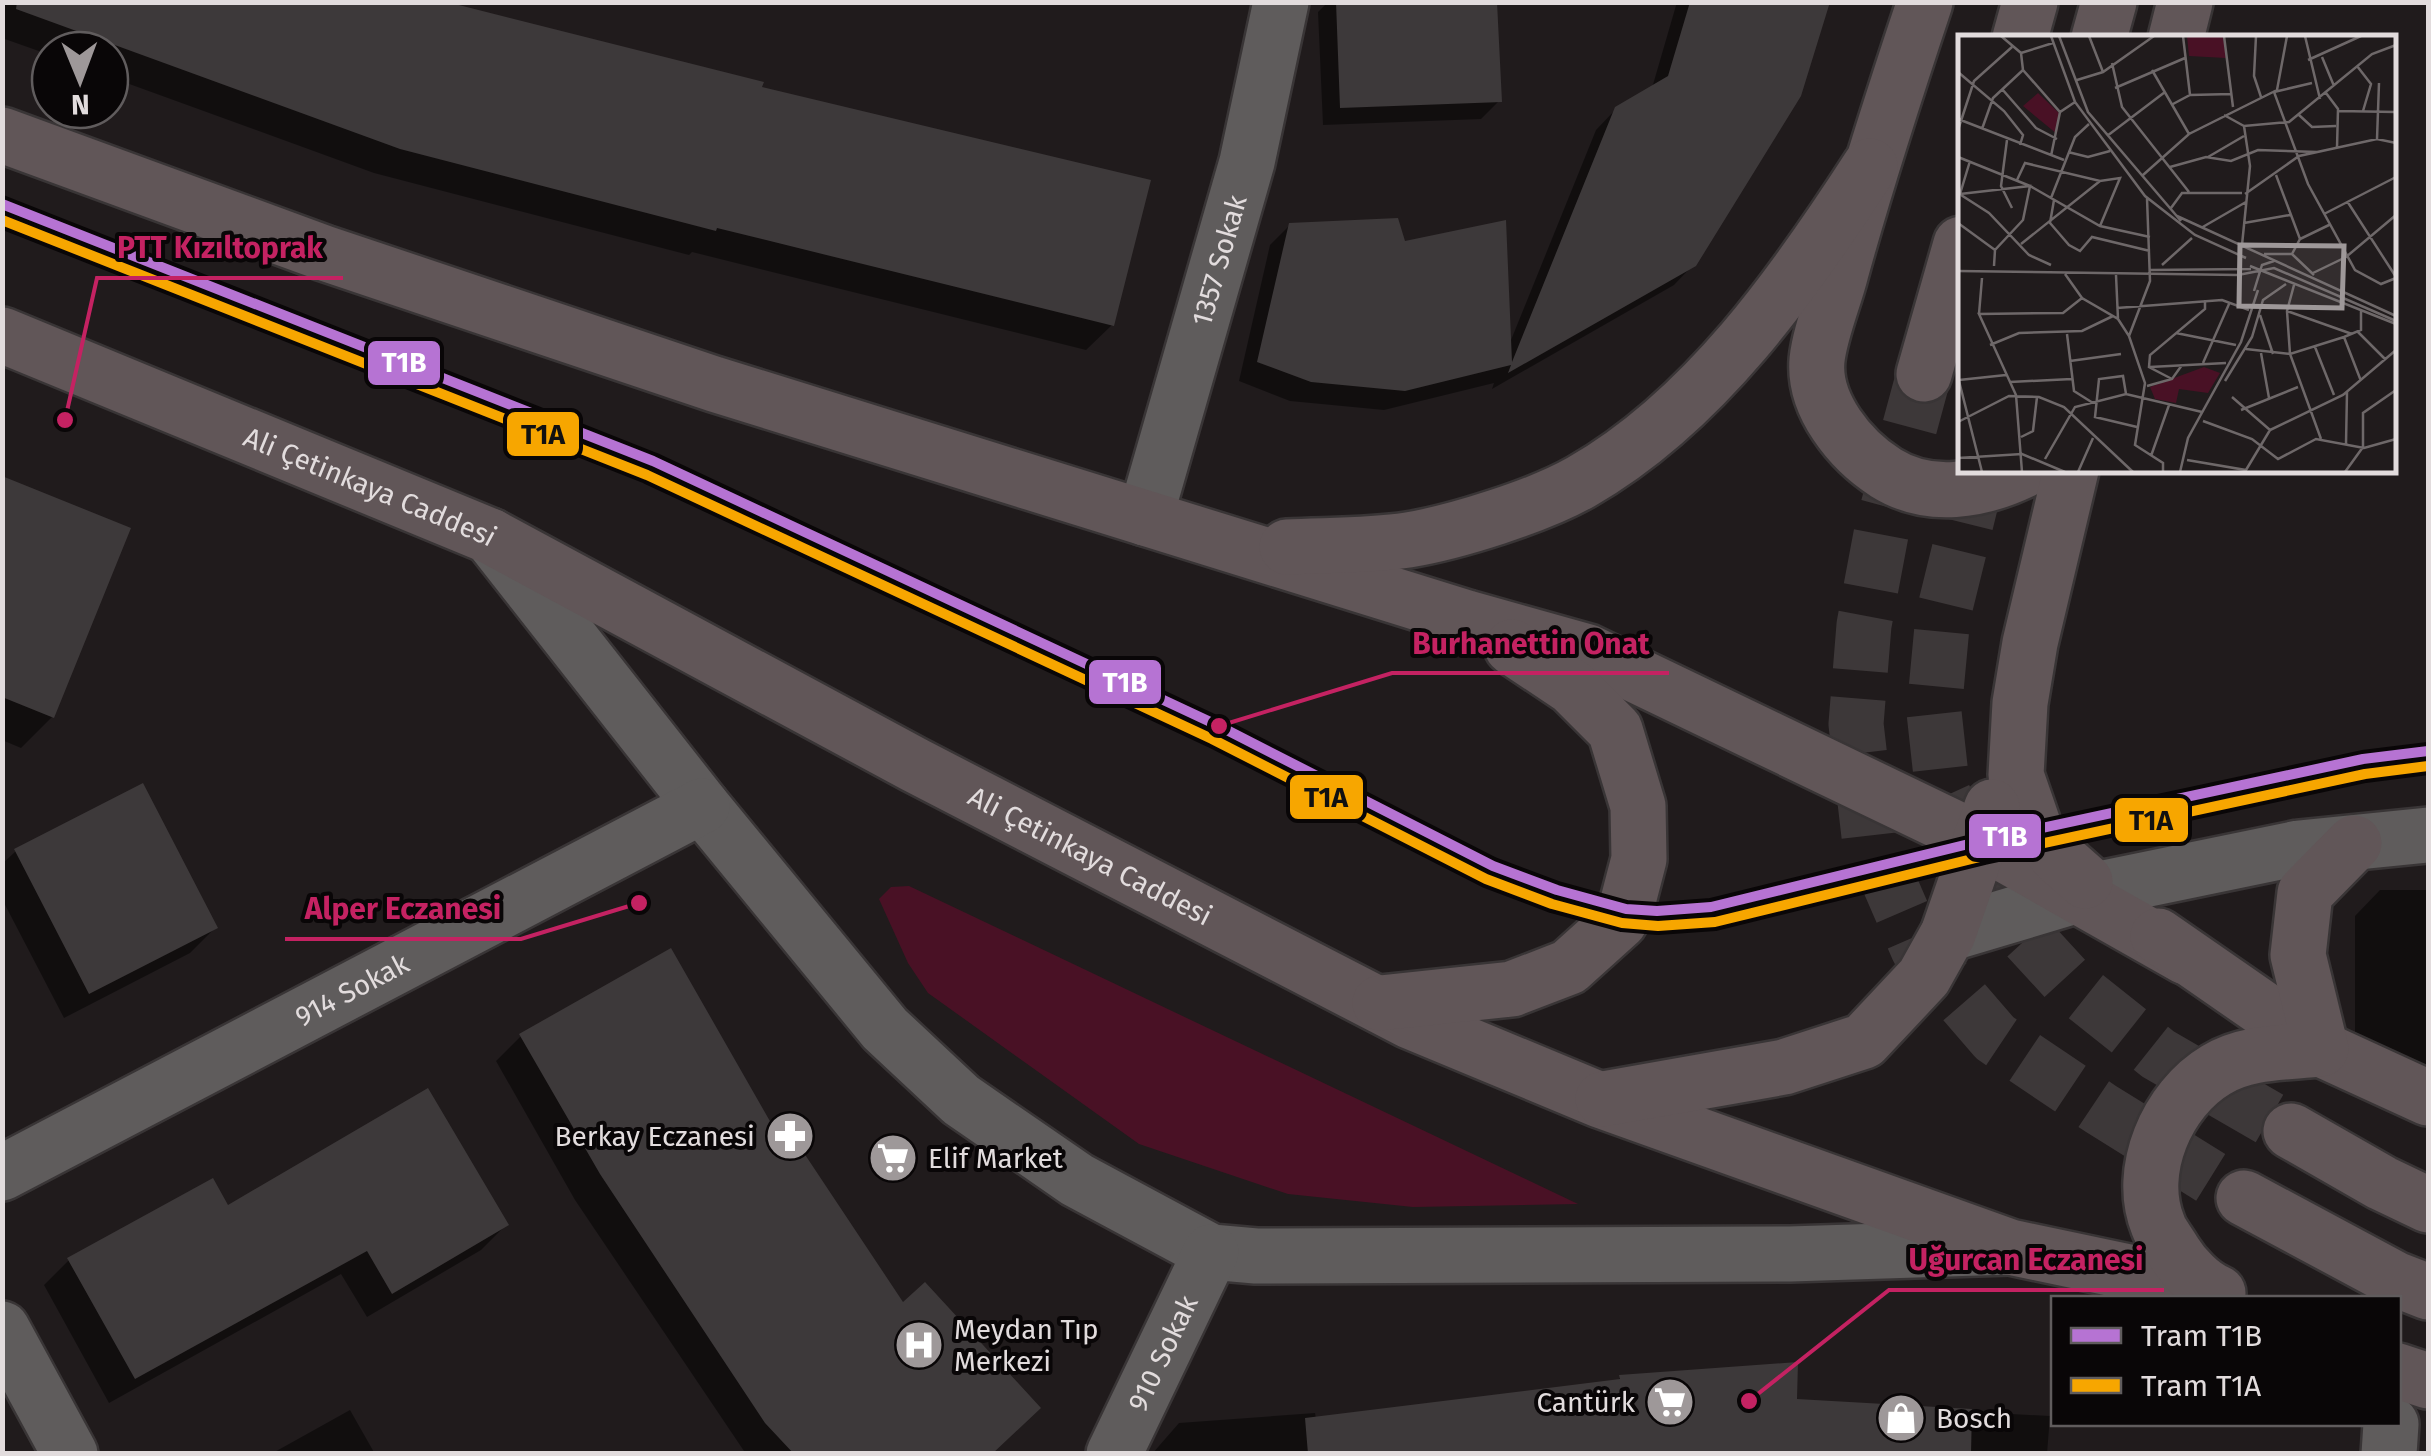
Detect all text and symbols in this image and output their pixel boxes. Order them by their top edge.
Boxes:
north arrow [30,30,130,130]
inset map [1958,35,2396,472]
text: N [71,88,90,121]
street label: 1357 Sokak [1184,191,1253,330]
callout: PTT Kızıltoprak [97,218,343,278]
text: PTT Kızıltoprak [117,230,323,266]
line badge: T1B [366,339,442,387]
text: T1B [382,346,426,379]
line badge: T1A [505,410,581,458]
text: T1A [521,418,566,451]
street label: Ali Çetinkaya Caddesi [239,420,502,553]
callout: Burhanettin Onat [1392,613,1669,673]
text: Burhanettin Onat [1412,626,1650,662]
line badge: T1B [1087,658,1163,706]
text: T1B [1103,666,1147,699]
line badge: T1A [1288,773,1365,821]
street label: Ali Çetinkaya Caddesi [963,779,1218,932]
text: T1A [1304,781,1349,814]
line badge: T1A [2113,796,2190,844]
text: T1A [2129,804,2174,837]
line badge: T1B [1967,812,2043,860]
text: T1B [1983,820,2027,853]
callout: Alper Eczanesi [285,879,521,939]
text: Alper Eczanesi [304,891,501,927]
street label: 914 Sokak [289,946,415,1033]
pharmacy icon: Berkay Eczanesi [764,1110,816,1162]
place label: Berkay Eczanesi [554,1120,755,1153]
supermarket icon: Elif Market [867,1132,919,1184]
place label: Elif Market [928,1142,1064,1175]
callout: Uğurcan Eczanesi [1889,1230,2164,1290]
text: Uğurcan Eczanesi [1908,1242,2144,1278]
street label: 910 Sokak [1121,1289,1205,1416]
legend [2051,1296,2401,1426]
place label: Meydan Tıp Merkezi [954,1313,1099,1378]
text: Tram T1B [2141,1318,2262,1354]
hospital icon: Meydan Tıp Merkezi [893,1319,945,1371]
text: Tram T1A [2141,1368,2262,1404]
supermarket icon: Cantürk [1644,1376,1696,1428]
place label: Cantürk [1536,1386,1636,1419]
shop icon: Bosch [1875,1392,1927,1444]
place label: Bosch [1936,1402,2012,1435]

